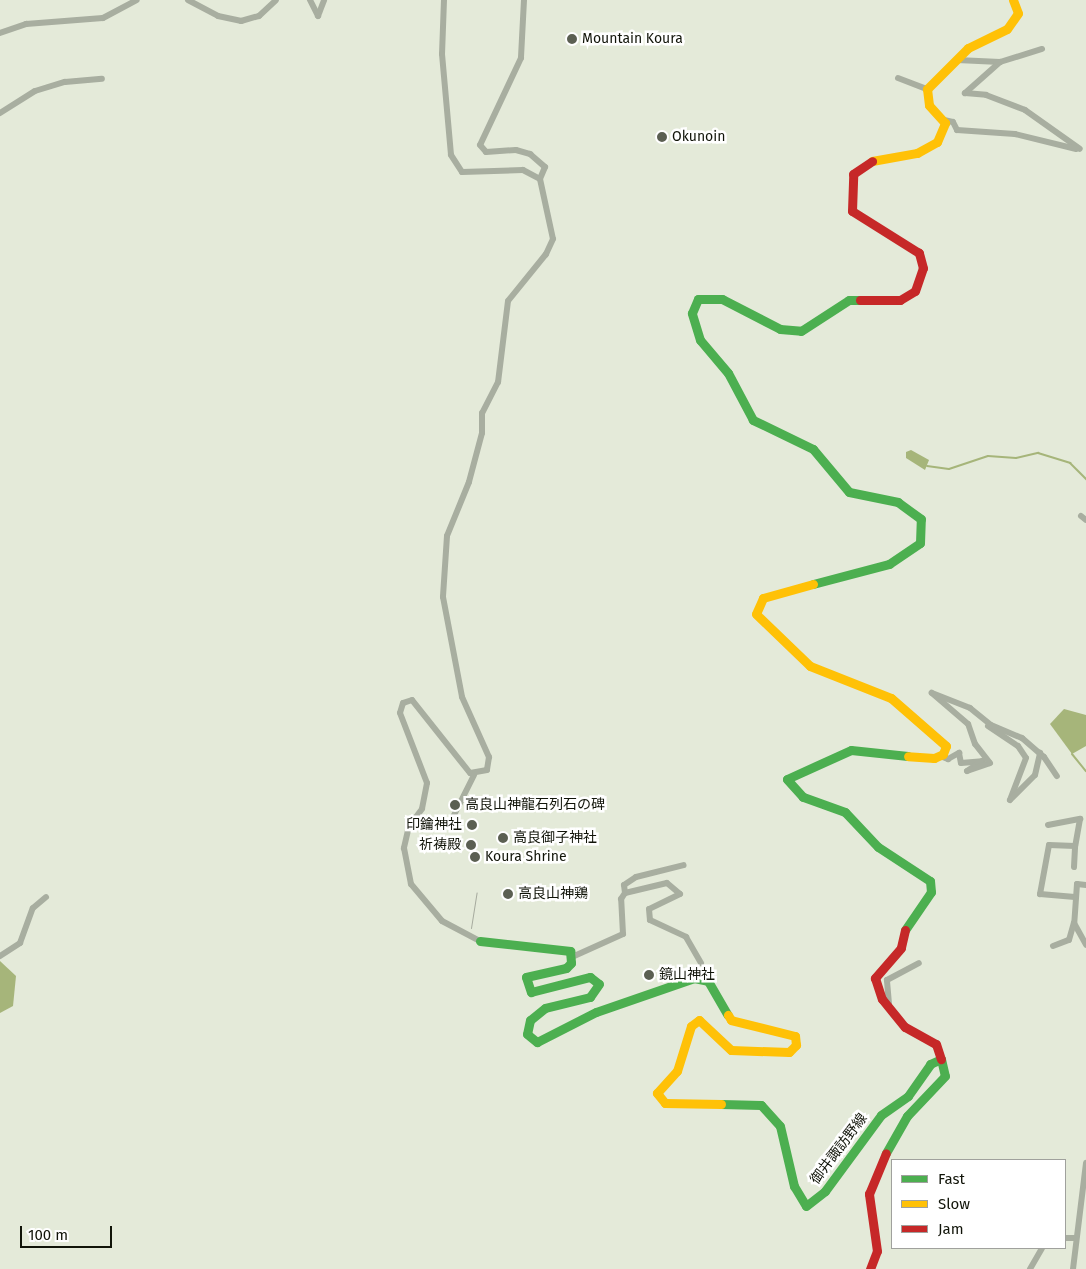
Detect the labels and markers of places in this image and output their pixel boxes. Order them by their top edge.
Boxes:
place label: Mountain Koura [582,31,683,47]
marker: Mountain Koura [566,33,578,45]
place label: Okunoin [672,129,725,145]
marker: Okunoin [656,131,668,143]
place label: 高良山神龍石列石の碑 [465,797,605,813]
marker: 高良山神龍石列石の碑 [449,799,461,811]
place label: 印鑰神社 [406,817,462,833]
marker: 印鑰神社 [466,819,478,831]
place label: 高良御子神社 [513,830,597,846]
marker: 高良御子神社 [497,832,509,844]
place label: 祈祷殿 [419,837,461,853]
marker: 祈祷殿 [465,839,477,851]
place label: Koura Shrine [485,849,567,865]
marker: Koura Shrine [469,851,481,863]
place label: 高良山神鶏 [518,886,588,902]
marker: 高良山神鶏 [502,888,514,900]
place label: 鏡山神社 [659,967,715,983]
marker: 鏡山神社 [643,969,655,981]

